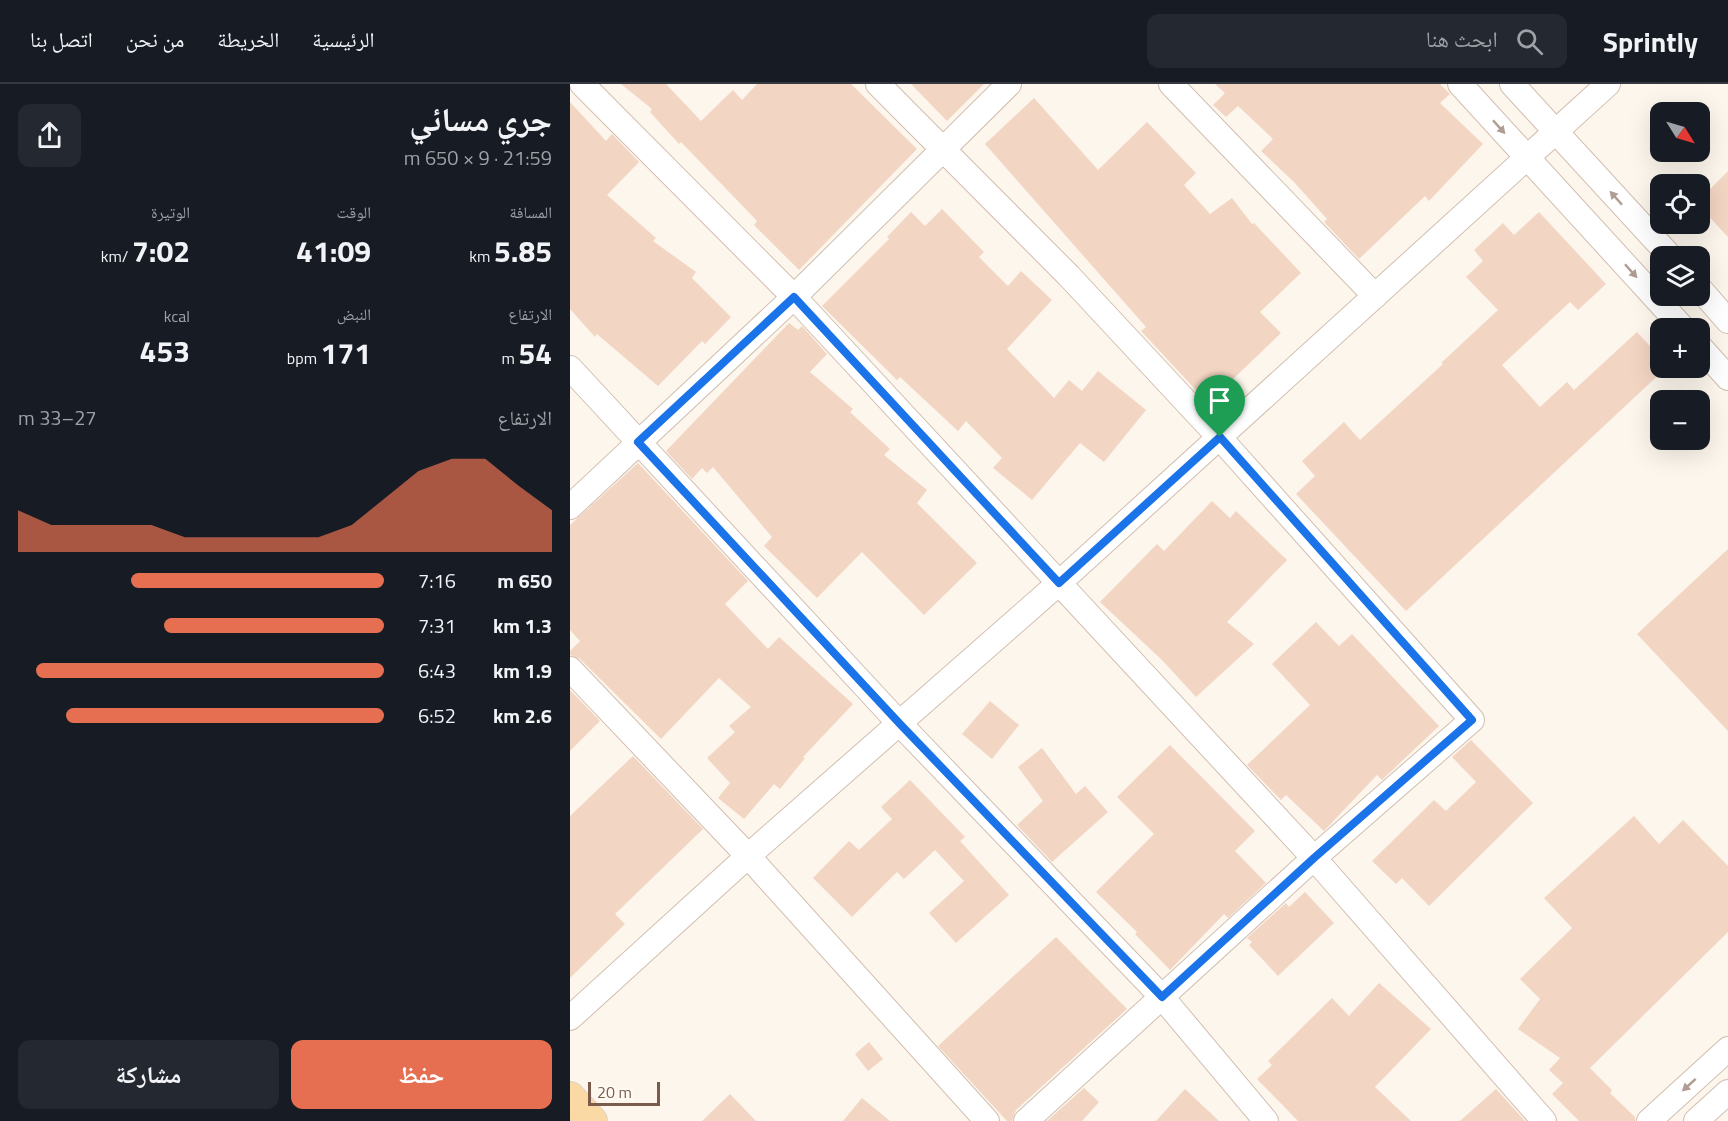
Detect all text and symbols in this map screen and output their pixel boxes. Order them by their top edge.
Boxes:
search box [1147,14,1567,68]
text: Sprintly [1603,20,1698,63]
text: ابحث هنا [1426,22,1498,56]
text: اتصل بنا [30,23,93,55]
text: من نحن [126,23,184,55]
text: الخريطة [217,23,279,55]
text: الرئيسية [312,23,374,55]
icon: search [1513,25,1546,58]
text: جري مسائي [409,94,552,144]
north arrow [1650,102,1710,162]
map controls [1650,102,1710,450]
button: share [18,104,81,167]
one-way arrow [1492,119,1505,134]
text: 21:59 · 9 × 650 m [404,142,552,173]
button: locate [1650,174,1710,234]
one-way arrow [1610,191,1623,206]
text: الوتيرة [151,200,190,224]
text: الوقت [337,200,371,224]
text: المسافة [510,200,552,224]
text: 7:02 [132,228,190,274]
text: 41:09 [296,228,371,274]
text: 5.85 [494,228,552,274]
text: /km [101,244,132,268]
text: km [469,244,494,268]
button: layers [1650,246,1710,306]
one-way arrow [1623,264,1637,278]
text: النبض [337,302,371,326]
text: الارتفاع [508,302,552,326]
text: kcal [164,304,190,328]
button: + [1650,318,1710,378]
text: 453 [140,328,190,374]
text: 171 [321,330,371,376]
text: 54 [518,330,552,376]
text: bpm [287,346,321,370]
text: m [501,346,518,370]
pin [1194,375,1245,437]
icon: arrive [1203,384,1236,417]
button: − [1650,390,1710,450]
text: 27–33 m [18,402,97,433]
text: الارتفاع [497,402,552,433]
text: 7:16 [418,565,456,596]
text: 650 m [497,565,552,596]
text: 7:31 [418,610,456,641]
text: 1.3 km [493,610,552,641]
text: 6:43 [418,655,456,686]
text: 1.9 km [493,655,552,686]
text: 6:52 [418,700,456,731]
text: 2.6 km [493,700,552,731]
button: مشاركة [18,1040,279,1109]
button: حفظ [291,1040,552,1109]
one-way arrow [1681,1078,1696,1092]
scale bar [588,1079,660,1106]
text: 20 m [597,1080,632,1104]

